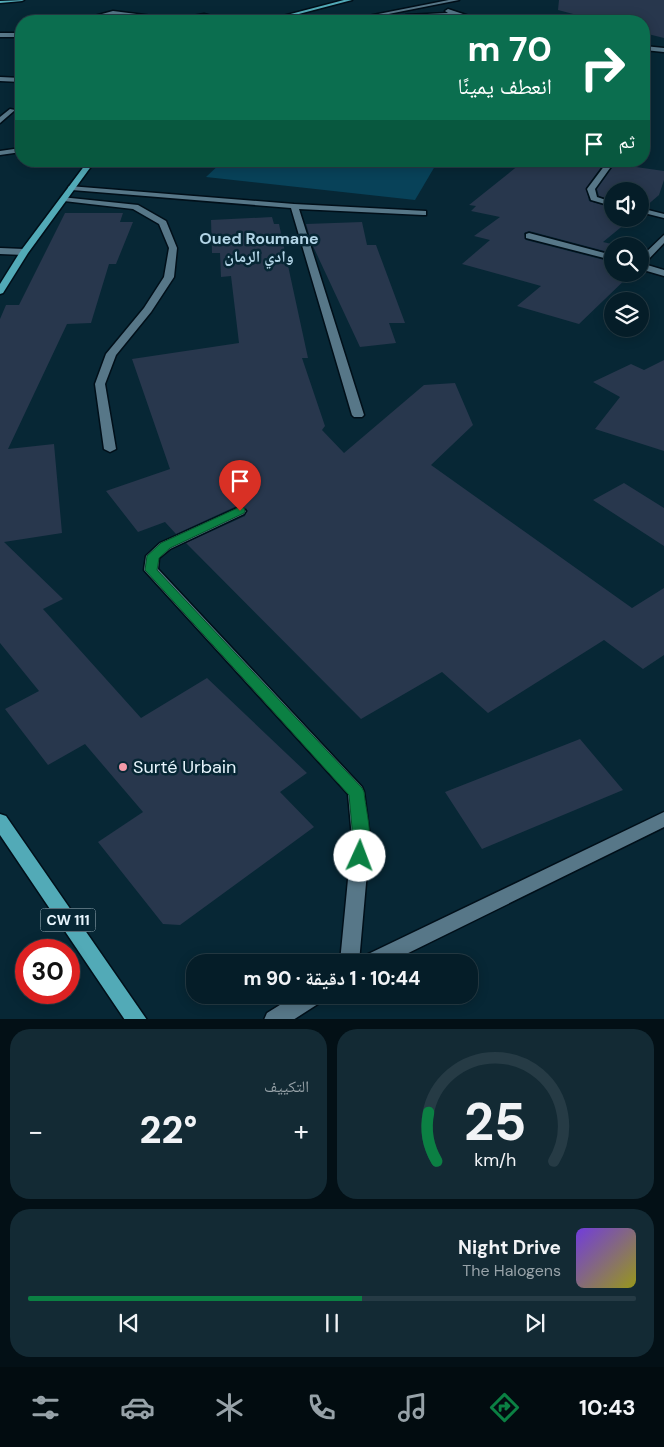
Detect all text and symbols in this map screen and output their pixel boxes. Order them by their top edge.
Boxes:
text: 70 m [468,26,552,72]
icon: right [570,35,635,100]
text: انعطف يمينًا [457,72,552,101]
text: ثم [618,129,635,154]
icon: arrive [580,130,608,158]
map controls [604,182,649,337]
button: sound [604,182,649,227]
district label: Oued Roumane وادي الرمان [199,228,319,269]
button: search [604,237,649,282]
button: layers [604,292,649,337]
pin [219,460,261,511]
icon: arrive [226,467,254,495]
place label: Surté Urbain [133,755,236,779]
marker: Surté Urbain [117,761,129,773]
position arrow [333,829,385,881]
road number: CW 111 [40,908,96,932]
speed limit sign: 30 [15,939,80,1004]
text: 10:44 · 1 دقيقة · 90 m [244,966,420,991]
text: التكييف [264,1076,309,1097]
text: 25 [464,1088,527,1156]
text: 22° [140,1105,197,1155]
text: − [28,1113,43,1150]
text: + [294,1113,309,1150]
text: km/h [474,1148,517,1172]
text: Night Drive [458,1235,561,1260]
text: The Halogens [462,1260,561,1281]
icon: previous [115,1309,143,1337]
icon: pause [318,1309,346,1337]
icon: next [521,1309,549,1337]
icon: filters [28,1390,63,1425]
icon: car [120,1390,155,1425]
icon: climate [212,1390,247,1425]
icon: phone [304,1390,339,1425]
icon: music [395,1390,430,1425]
icon: directions [487,1390,522,1425]
text: 10:43 [579,1393,636,1422]

